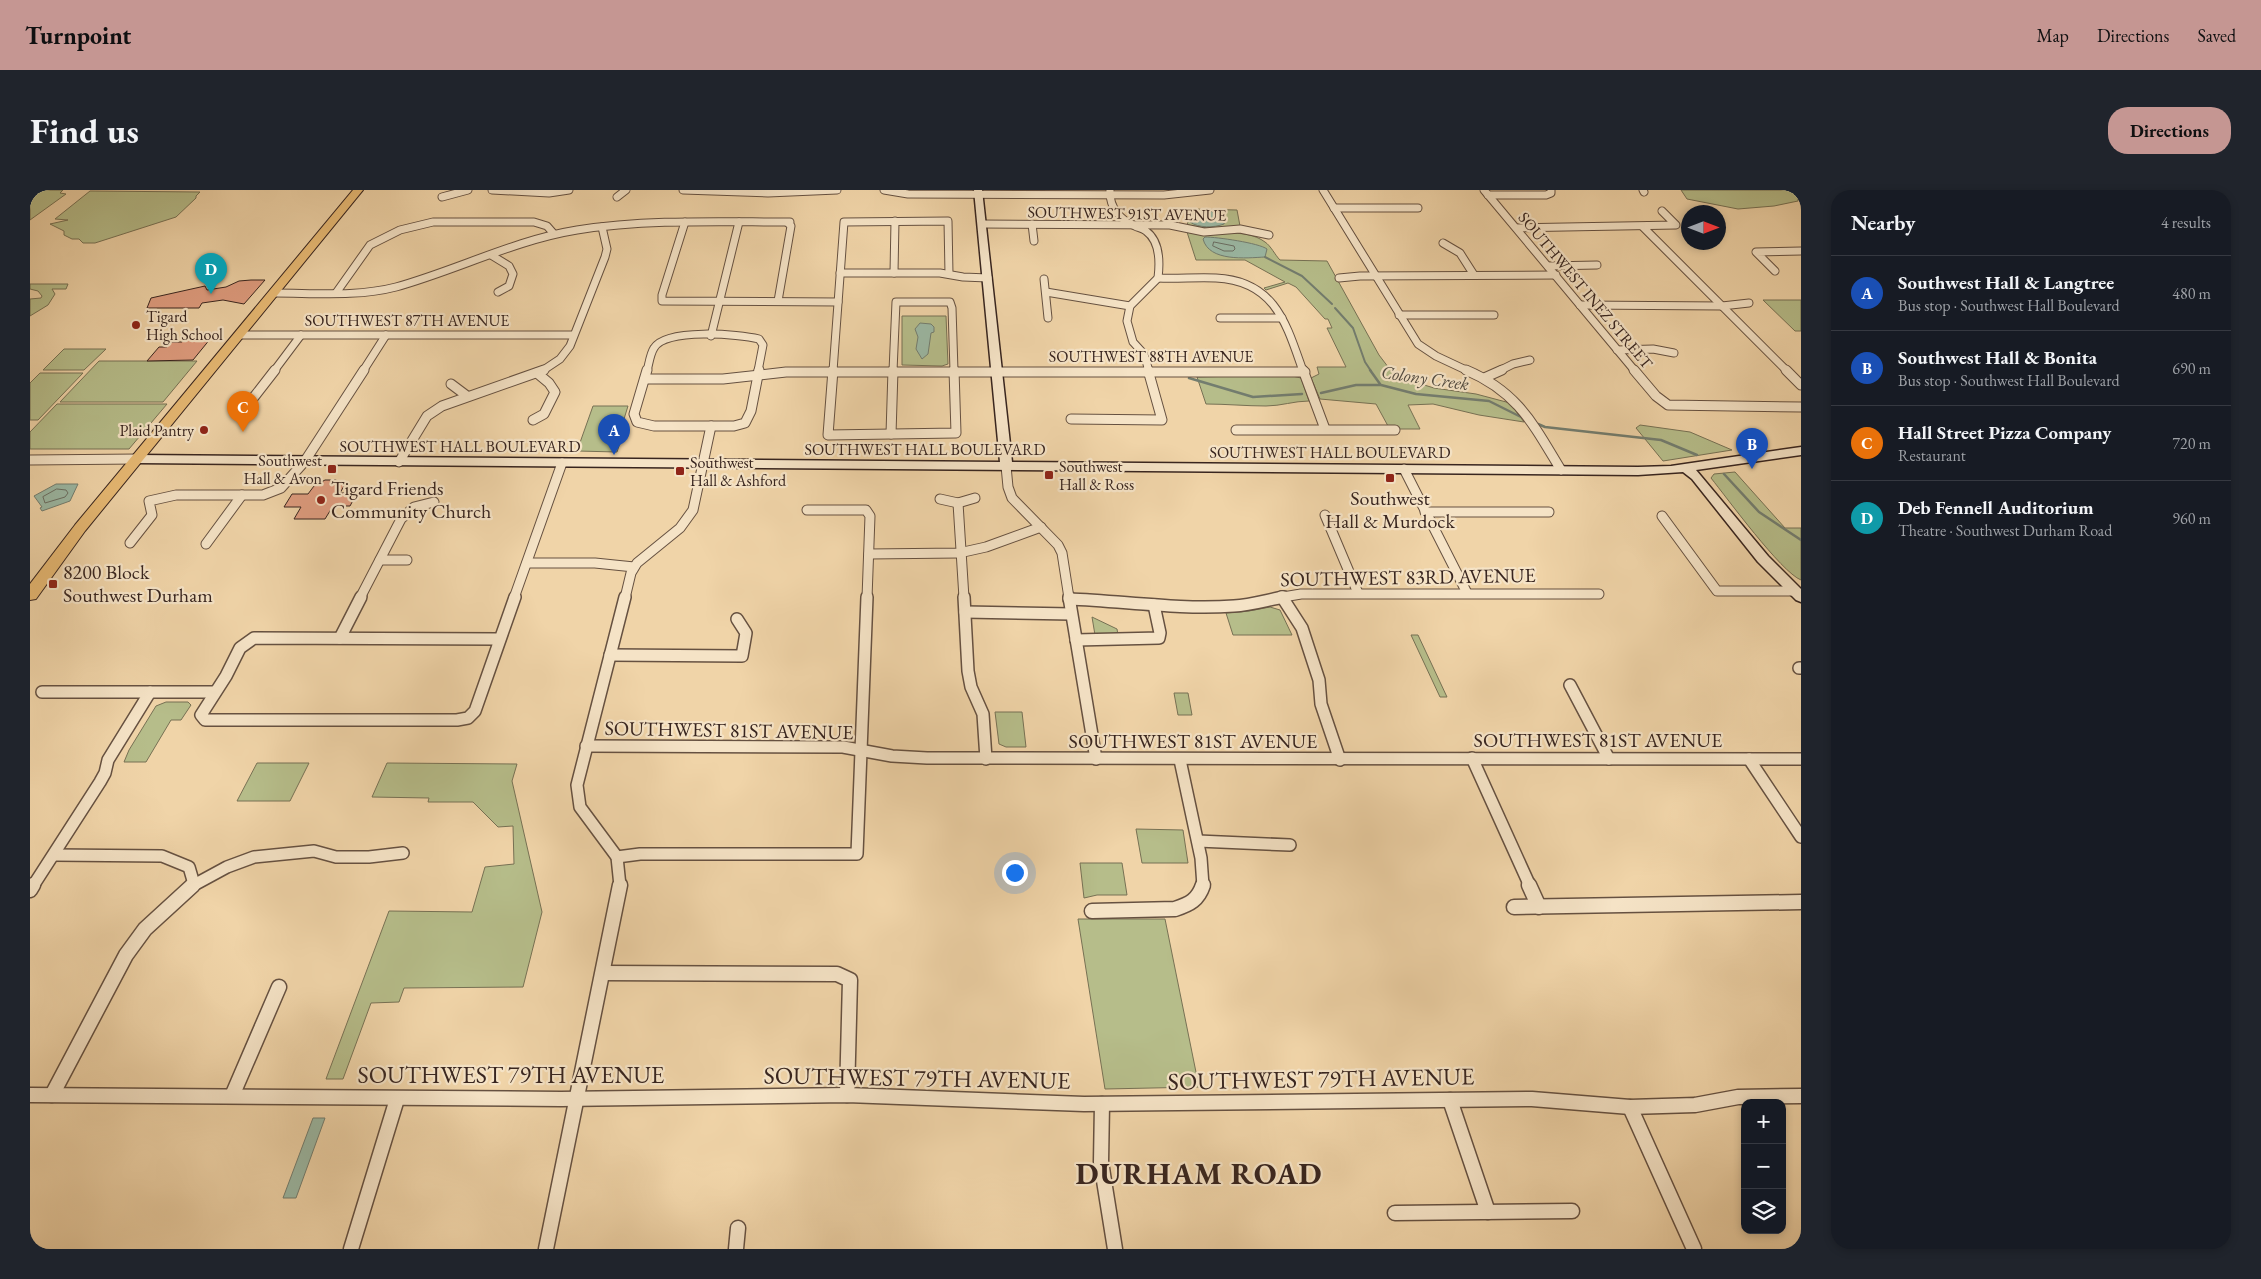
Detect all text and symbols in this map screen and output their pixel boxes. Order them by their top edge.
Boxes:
text: Turnpoint [25,20,131,51]
text: Map [2037,24,2069,47]
text: Directions [2097,24,2169,47]
text: Saved [2197,24,2236,47]
button: Directions [2108,107,2231,154]
text: Find us [30,108,139,153]
street label: SOUTHWEST 91ST AVENUE [1027,201,1227,226]
north arrow [1681,205,1726,250]
street label: SOUTHWEST INEZ STREET [1514,208,1658,373]
text: Nearby [1851,209,1915,236]
text: 4 results [2161,212,2211,233]
pin: D [195,253,227,294]
text: Southwest Hall & Langtree [1898,270,2114,295]
text: A [1861,283,1873,304]
text: 480 m [2172,283,2211,304]
text: Bus stop · Southwest Hall Boulevard [1898,295,2120,316]
place label: Tigard High School [146,306,223,345]
street label: SOUTHWEST 87TH AVENUE [305,310,509,331]
marker: Tigard High School [130,319,142,331]
text: Southwest Hall & Bonita [1898,345,2097,370]
street label: SOUTHWEST 88TH AVENUE [1049,346,1253,367]
text: B [1862,358,1872,379]
text: 690 m [2172,358,2211,379]
water label: Colony Creek [1380,360,1470,396]
text: Bus stop · Southwest Hall Boulevard [1898,370,2120,391]
pin: C [227,391,259,432]
pin: A [598,414,630,455]
place label: Plaid Pantry [119,420,195,441]
text: Hall Street Pizza Company [1898,420,2111,445]
marker: Plaid Pantry [198,424,210,436]
pin: B [1736,428,1768,469]
text: C [1861,433,1873,454]
text: 720 m [2172,433,2211,454]
street label: SOUTHWEST HALL BOULEVARD [339,436,581,457]
street label: SOUTHWEST HALL BOULEVARD [804,439,1046,460]
street label: SOUTHWEST HALL BOULEVARD [1209,442,1451,463]
text: Restaurant [1898,445,1966,466]
place label: Southwest Hall & Avon [244,450,323,489]
place label: Southwest Hall & Ashford [690,452,787,491]
place label: Southwest Hall & Ross [1059,456,1134,495]
marker: Southwest Hall & Avon [326,463,338,475]
marker: Southwest Hall & Ashford [674,465,686,477]
marker: Southwest Hall & Ross [1043,469,1055,481]
marker: Southwest Hall & Murdock [1384,472,1396,484]
place label: Tigard Friends Community Church [331,475,491,524]
place label: Southwest Hall & Murdock [1325,485,1455,534]
marker: Tigard Friends Community Church [315,494,327,506]
text: Deb Fennell Auditorium [1898,495,2094,520]
text: D [1861,508,1873,529]
text: 960 m [2172,508,2211,529]
text: Theatre · Southwest Durham Road [1898,520,2112,541]
place label: 8200 Block Southwest Durham [63,559,213,608]
street label: SOUTHWEST 83RD AVENUE [1280,562,1536,592]
marker: 8200 Block Southwest Durham [47,578,59,590]
street label: SOUTHWEST 81ST AVENUE [604,715,854,745]
street label: SOUTHWEST 81ST AVENUE [1474,727,1722,753]
street label: SOUTHWEST 81ST AVENUE [1069,728,1317,754]
your location [1002,860,1028,886]
street label: SOUTHWEST 79TH AVENUE [358,1059,664,1090]
street label: SOUTHWEST 79TH AVENUE [763,1059,1071,1096]
street label: SOUTHWEST 79TH AVENUE [1167,1060,1475,1097]
map controls [1741,1099,1786,1234]
button: + [1741,1099,1786,1144]
button: − [1741,1144,1786,1189]
district label: DURHAM ROAD [1075,1154,1323,1193]
button: layers [1741,1189,1786,1234]

